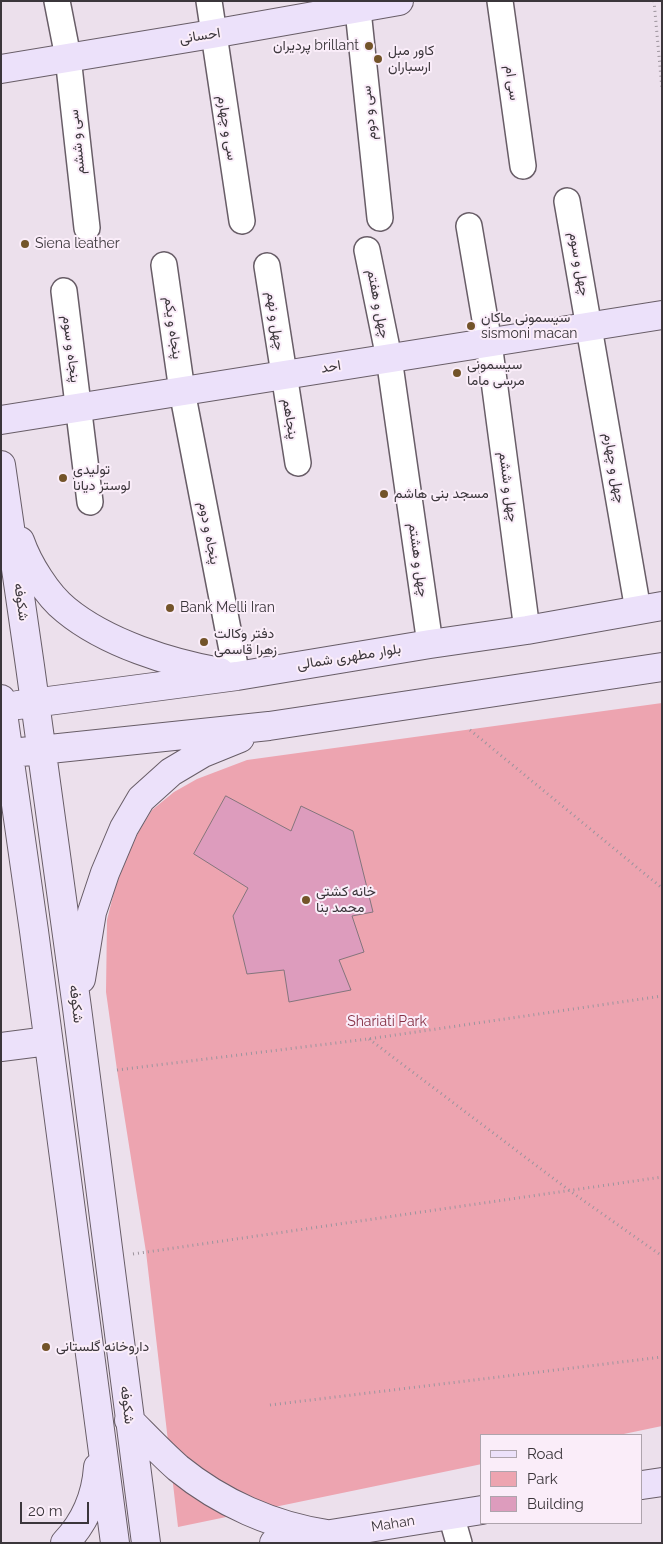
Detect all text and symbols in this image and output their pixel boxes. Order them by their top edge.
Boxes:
street label: احسانی [178,24,222,48]
place label: پردیران brillant [273,38,359,54]
marker: پردیران brillant [363,40,375,52]
place label: كاور مبل ارسباران [388,43,434,75]
marker: كاور مبل ارسباران [372,53,384,65]
street label: سی ام [501,64,523,102]
street label: سی و دوم [358,85,380,141]
street label: سی و چهارم [214,94,240,162]
street label: سی و ششم [65,109,89,175]
street label: چهل و سوم [565,231,593,297]
place label: Siena leather [35,236,120,252]
marker: Siena leather [19,238,31,250]
street label: چهل و هفتم [363,268,393,340]
street label: چهل و نهم [263,291,287,351]
street label: پنجاه و یکم [160,296,186,360]
place label: سیسمونی ماکان sismoni macan [481,310,578,342]
street label: پنجاه و سوم [59,314,83,384]
marker: سیسمونی ماکان sismoni macan [465,320,477,332]
street label: احد [320,357,342,377]
place label: سیسمونی مرسی ماما [467,357,525,390]
marker: سیسمونی مرسی ماما [451,367,463,379]
street label: پنجاهم [279,397,301,441]
street label: چهل و چهارم [600,432,628,504]
street label: چهل و ششم [495,451,521,523]
place label: تولیدی لوستر دیانا [73,462,131,494]
marker: تولیدی لوستر دیانا [57,472,69,484]
place label: مسجد بنی هاشم [394,486,489,502]
marker: مسجد بنی هاشم [378,488,390,500]
street label: پنجاه و دوم [195,500,223,566]
street label: چهل و هشتم [404,522,432,598]
street label: شکوفه [10,582,32,622]
place label: Bank Melli Iran [180,600,275,616]
marker: Bank Melli Iran [164,602,176,614]
place label: دفتر وکالت زهرا قاسمی [214,626,277,658]
marker: دفتر وکالت زهرا قاسمی [198,636,210,648]
street label: بلوار مطهری شمالی [296,640,402,674]
place label: خانه کشتی محمد بنا [316,884,376,916]
marker: خانه کشتی محمد بنا [300,894,312,906]
street label: شکوفه [65,984,87,1024]
park label: Shariati Park [347,1014,427,1030]
place label: داروخانه گلستانی [56,1339,149,1355]
marker: داروخانه گلستانی [40,1341,52,1353]
street label: شکوفه [116,1385,138,1425]
legend [480,1434,643,1524]
text: Road [527,1445,563,1463]
text: Park [527,1470,558,1488]
scale bar [22,1492,91,1524]
text: Building [527,1495,584,1513]
text: 20 m [28,1502,63,1520]
street label: Mahan [370,1512,416,1536]

